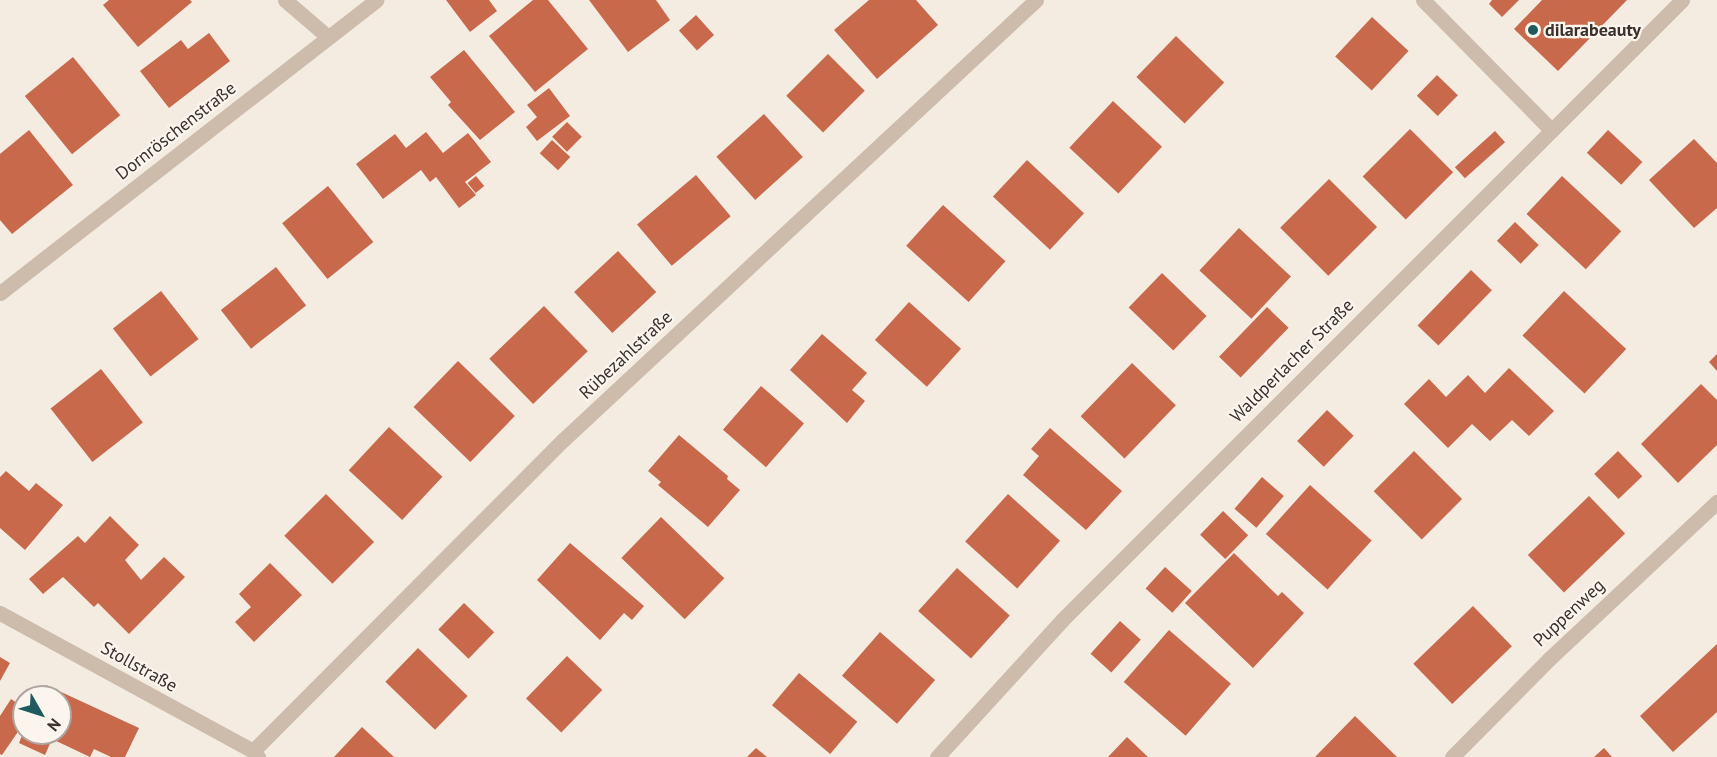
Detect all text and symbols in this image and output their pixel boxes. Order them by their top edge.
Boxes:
place label: dilarabeauty [1545,19,1641,41]
marker: dilarabeauty [1526,23,1540,37]
street label: Dornröschenstraße [112,77,240,185]
street label: Waldperlacher Straße [1226,295,1358,427]
street label: Rübezahlstraße [575,306,677,404]
street label: Puppenweg [1529,575,1609,651]
street label: Stollstraße [97,637,181,697]
north arrow [12,685,72,745]
text: N [43,715,66,735]

